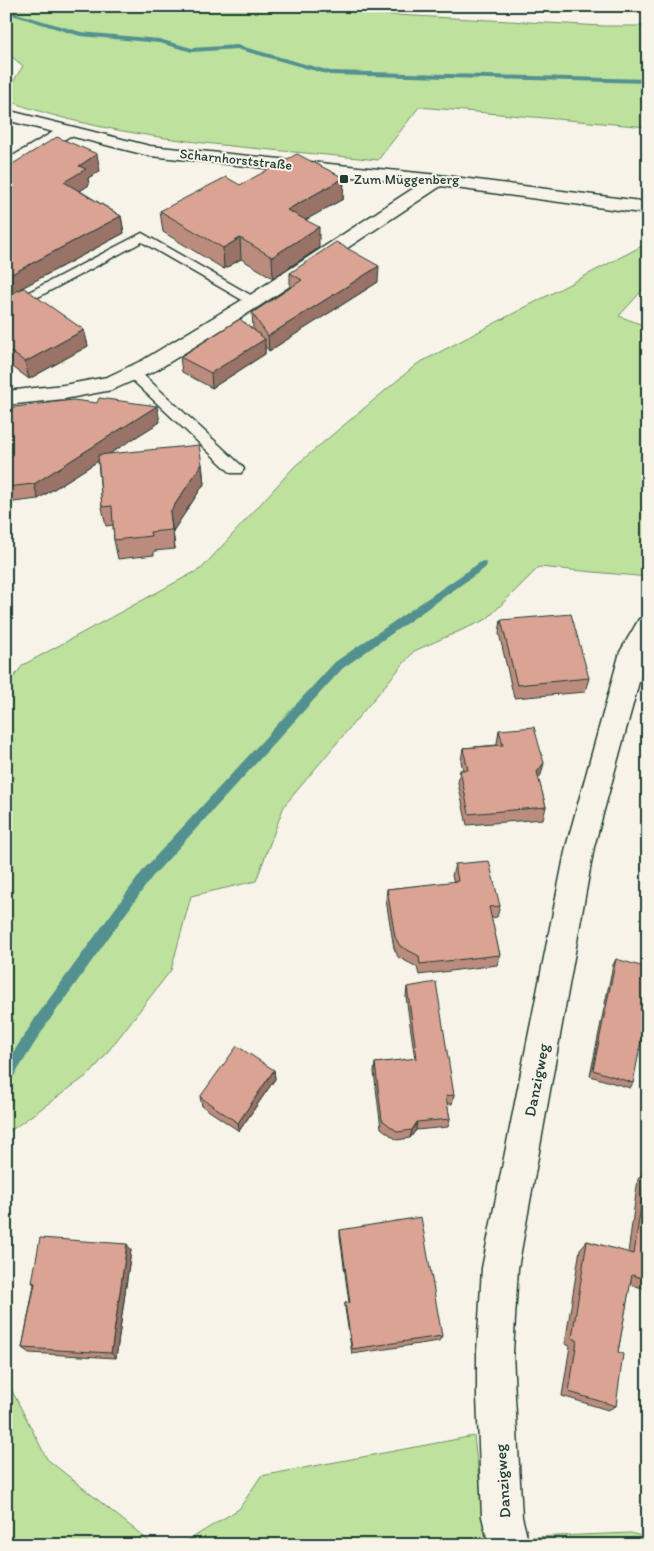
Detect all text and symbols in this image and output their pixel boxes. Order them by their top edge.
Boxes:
street label: Scharnhorststraße [179,145,293,174]
place label: Zum Müggenberg [354,171,460,188]
marker: Zum Müggenberg [338,173,350,185]
street label: Danzigweg [520,1041,553,1118]
street label: Danzigweg [490,1442,515,1519]

